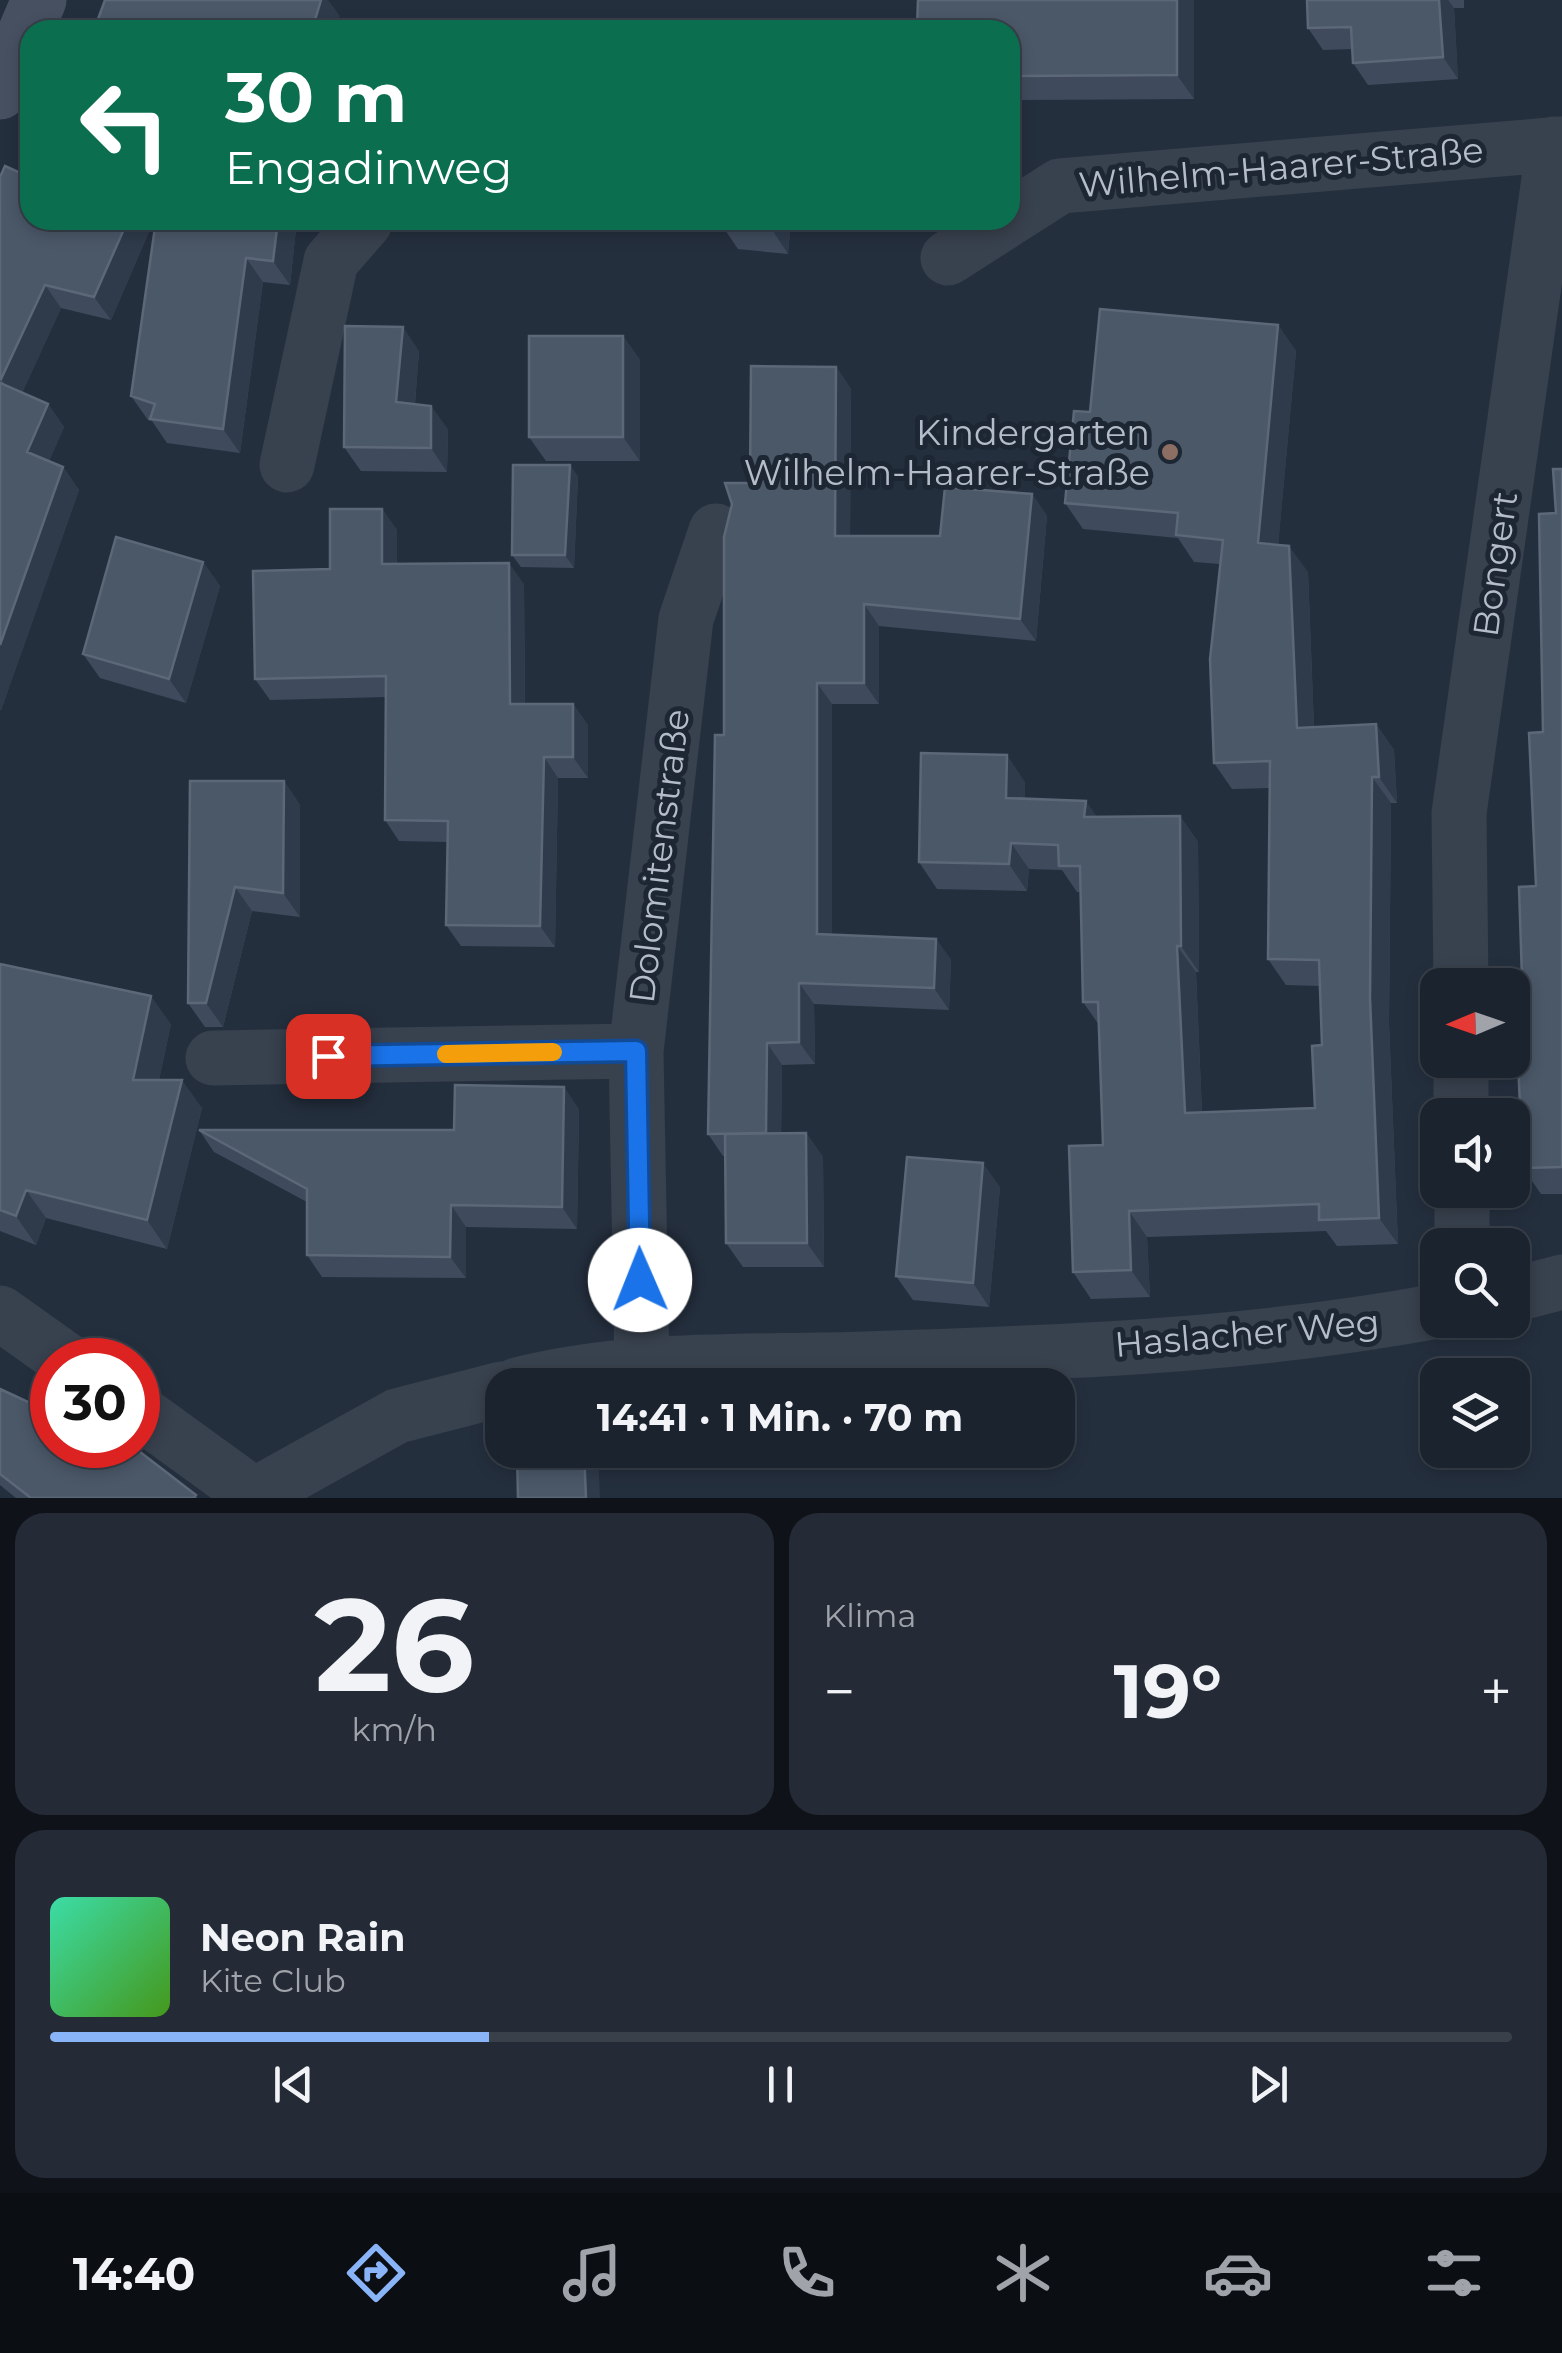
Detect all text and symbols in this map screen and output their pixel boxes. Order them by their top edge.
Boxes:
text: 30 m [225,54,407,140]
icon: left [60,60,190,190]
street label: Wilhelm-Haarer-Straße [1077,128,1485,206]
text: Engadinweg [225,140,512,195]
place label: Kindergarten Wilhelm-Haarer-Straße [744,411,1150,494]
marker: Kindergarten Wilhelm-Haarer-Straße [1159,441,1181,463]
street label: Bongert [1464,489,1526,639]
street label: Dolomitenstraße [620,707,698,1005]
north arrow [1420,968,1530,1078]
map controls [1420,968,1530,1468]
pin [286,1014,371,1099]
icon: arrive [301,1029,356,1084]
button: sound [1420,1098,1530,1208]
position arrow [588,1228,692,1332]
button: search [1420,1228,1530,1338]
street label: Haslacher Weg [1113,1300,1381,1366]
speed limit sign: 30 [30,1338,160,1468]
button: layers [1420,1358,1530,1468]
text: 14:41 · 1 Min. · 70 m [597,1394,963,1441]
text: 26 [314,1565,474,1724]
text: Klima [824,1596,916,1635]
text: 19° [1113,1645,1222,1737]
text: − [824,1658,855,1725]
text: + [1480,1658,1512,1725]
text: km/h [352,1710,437,1749]
text: Neon Rain [200,1914,405,1961]
text: Kite Club [200,1961,346,2000]
icon: previous [266,2057,321,2112]
icon: pause [753,2057,808,2112]
icon: next [1241,2057,1296,2112]
icon: directions [341,2238,411,2308]
icon: music [557,2238,627,2308]
icon: phone [772,2238,842,2308]
icon: climate [988,2238,1058,2308]
icon: car [1203,2238,1273,2308]
icon: filters [1419,2238,1489,2308]
text: 14:40 [73,2246,195,2301]

